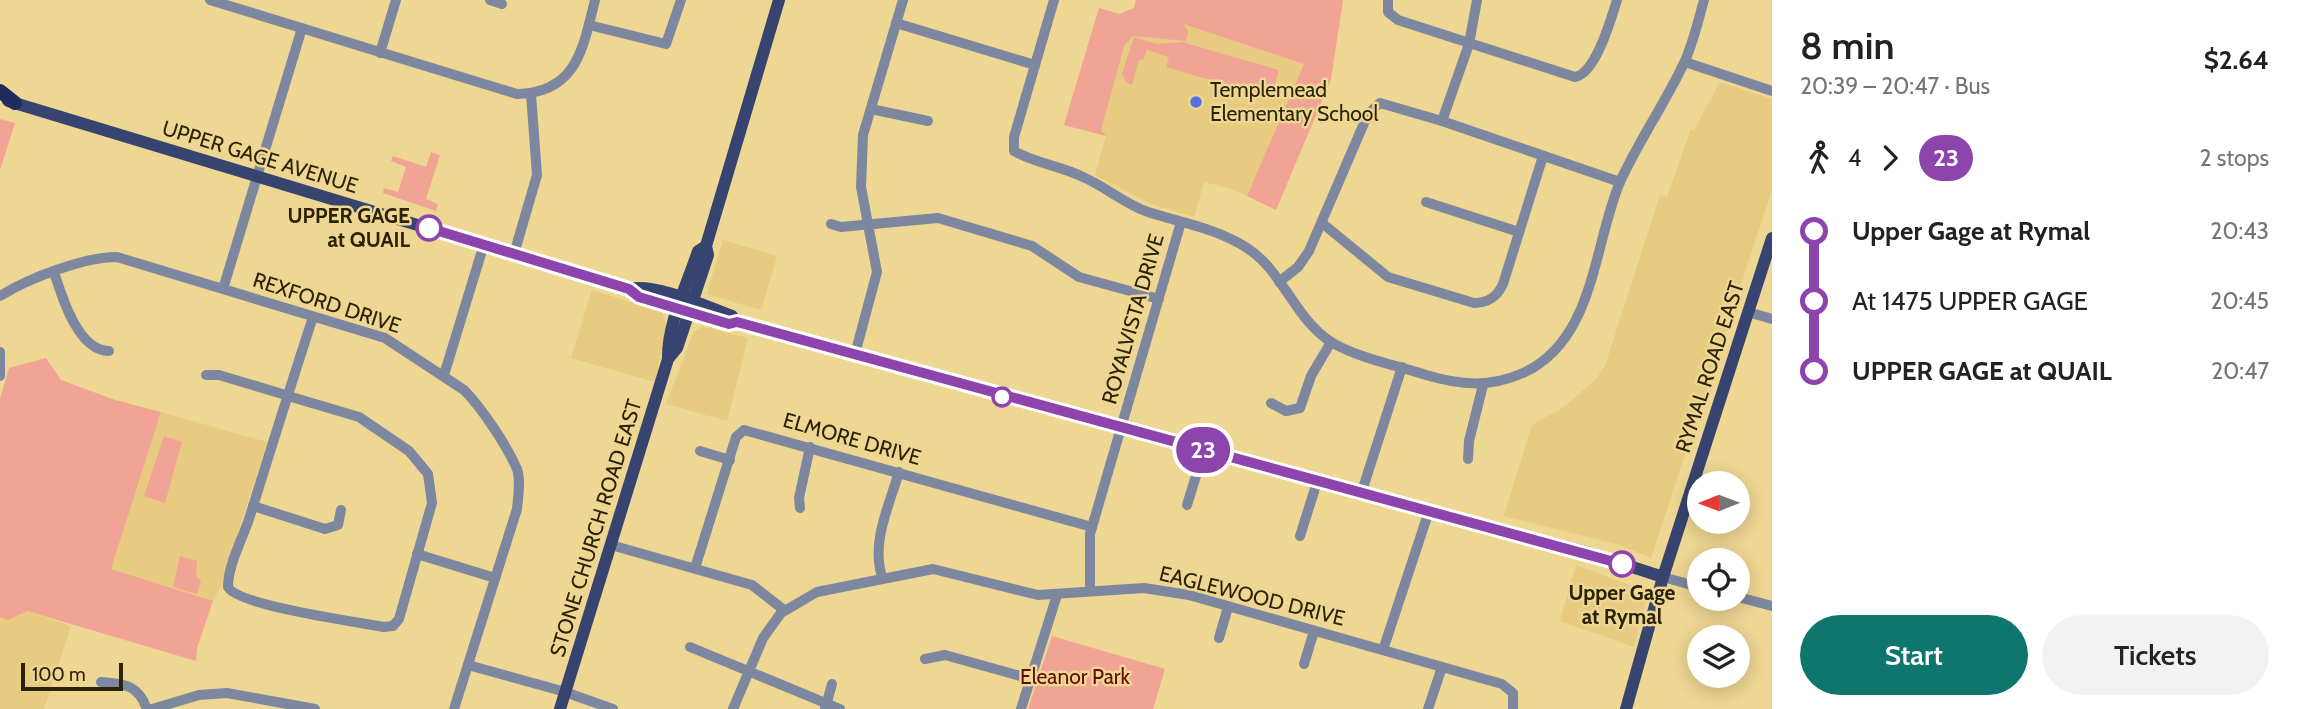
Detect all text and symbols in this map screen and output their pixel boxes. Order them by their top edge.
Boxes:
text: 8 min [1800,22,1894,69]
text: $2.64 [2204,44,2269,76]
text: 20:39 – 20:47 · Bus [1800,72,1990,100]
place label: Templemead Elementary School [1210,77,1378,126]
marker: Templemead Elementary School [1188,94,1204,110]
street label: UPPER GAGE AVENUE [159,115,361,198]
icon: walk [1800,139,1838,177]
icon: forward [1871,139,1909,177]
text: 23 [1933,143,1959,172]
text: 4 [1848,144,1861,172]
text: 2 stops [2200,144,2269,172]
place label: UPPER GAGE at QUAIL [287,203,410,252]
marker: UPPER GAGE at QUAIL [416,215,442,241]
text: Upper Gage at Rymal [1852,215,2090,247]
text: 20:43 [2210,217,2269,245]
street label: ROYALVISTA DRIVE [1096,231,1169,407]
street label: REXFORD DRIVE [250,267,404,338]
street label: RYMAL ROAD EAST [1670,278,1749,456]
text: At 1475 UPPER GAGE [1852,285,2088,317]
text: 20:45 [2210,287,2269,315]
text: UPPER GAGE at QUAIL [1852,355,2112,387]
text: 20:47 [2211,357,2269,385]
unlabelled marker [992,387,1012,407]
street label: STONE CHURCH ROAD EAST [544,396,647,660]
street label: ELMORE DRIVE [780,407,924,470]
line badge: 23 [1172,427,1234,473]
text: 23 [1190,435,1216,464]
north arrow [1687,471,1750,534]
map controls [1687,471,1750,688]
button: locate [1687,548,1750,611]
marker: Upper Gage at Rymal [1609,551,1635,577]
street label: EAGLEWOOD DRIVE [1157,560,1348,631]
place label: Upper Gage at Rymal [1569,580,1676,629]
button: Start [1800,615,2028,695]
button: Tickets [2042,615,2269,695]
button: layers [1687,625,1750,688]
scale bar [21,660,122,692]
text: 100 m [32,663,86,686]
park label: Eleanor Park [1020,664,1130,689]

